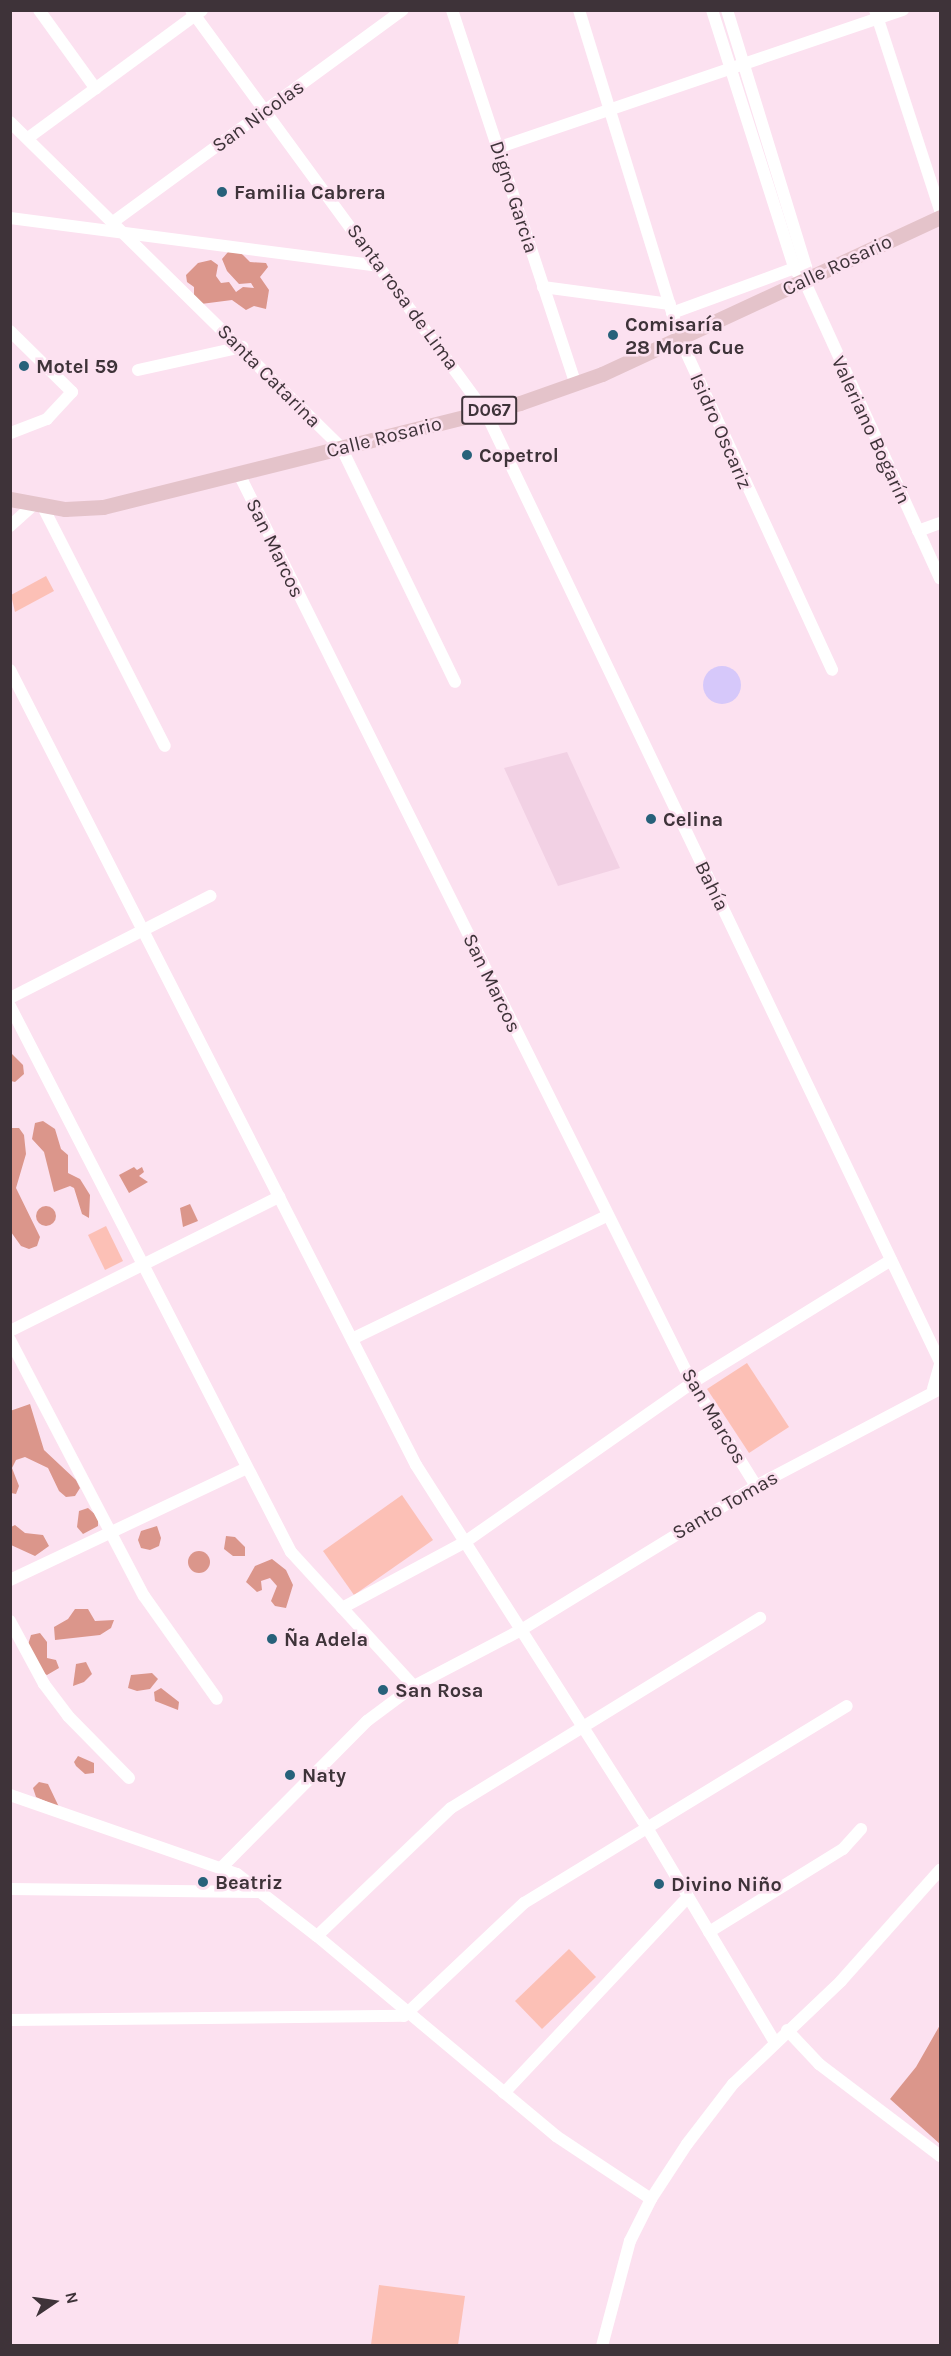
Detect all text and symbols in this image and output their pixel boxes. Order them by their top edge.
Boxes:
street label: San Nicolas [207,75,309,157]
street label: Digno Garcia [485,138,543,256]
place label: Familia Cabrera [234,180,386,204]
marker: Familia Cabrera [215,185,229,199]
street label: Santa rosa de Lima [342,219,464,375]
street label: Calle Rosario [778,229,896,301]
place label: Comisaría 28 Mora Cue [625,312,744,359]
street label: Santa Catarina [212,319,326,433]
marker: Comisaría 28 Mora Cue [606,328,620,342]
street label: Valeriano Bogarín [826,352,916,508]
place label: Motel 59 [36,354,118,378]
marker: Motel 59 [17,359,31,373]
street label: Isidro Oscariz [685,369,757,493]
road number: D067 [460,395,518,425]
street label: Calle Rosario [324,411,444,463]
place label: Copetrol [479,443,559,467]
marker: Copetrol [460,448,474,462]
street label: San Marcos [241,495,309,601]
place label: Celina [663,807,723,831]
marker: Celina [644,812,658,826]
street label: Bahía [690,857,734,915]
street label: San Marcos [458,930,526,1036]
street label: San Marcos [676,1364,752,1468]
street label: Santo Tomas [668,1465,782,1545]
place label: Ña Adela [284,1627,368,1651]
marker: Ña Adela [265,1632,279,1646]
place label: San Rosa [395,1678,483,1702]
marker: San Rosa [376,1683,390,1697]
place label: Naty [302,1763,346,1787]
marker: Naty [283,1768,297,1782]
place label: Beatriz [215,1870,282,1894]
place label: Divino Niño [671,1872,782,1896]
marker: Beatriz [196,1875,210,1889]
marker: Divino Niño [652,1877,666,1891]
north arrow [24,2272,84,2332]
text: N [61,2290,83,2306]

